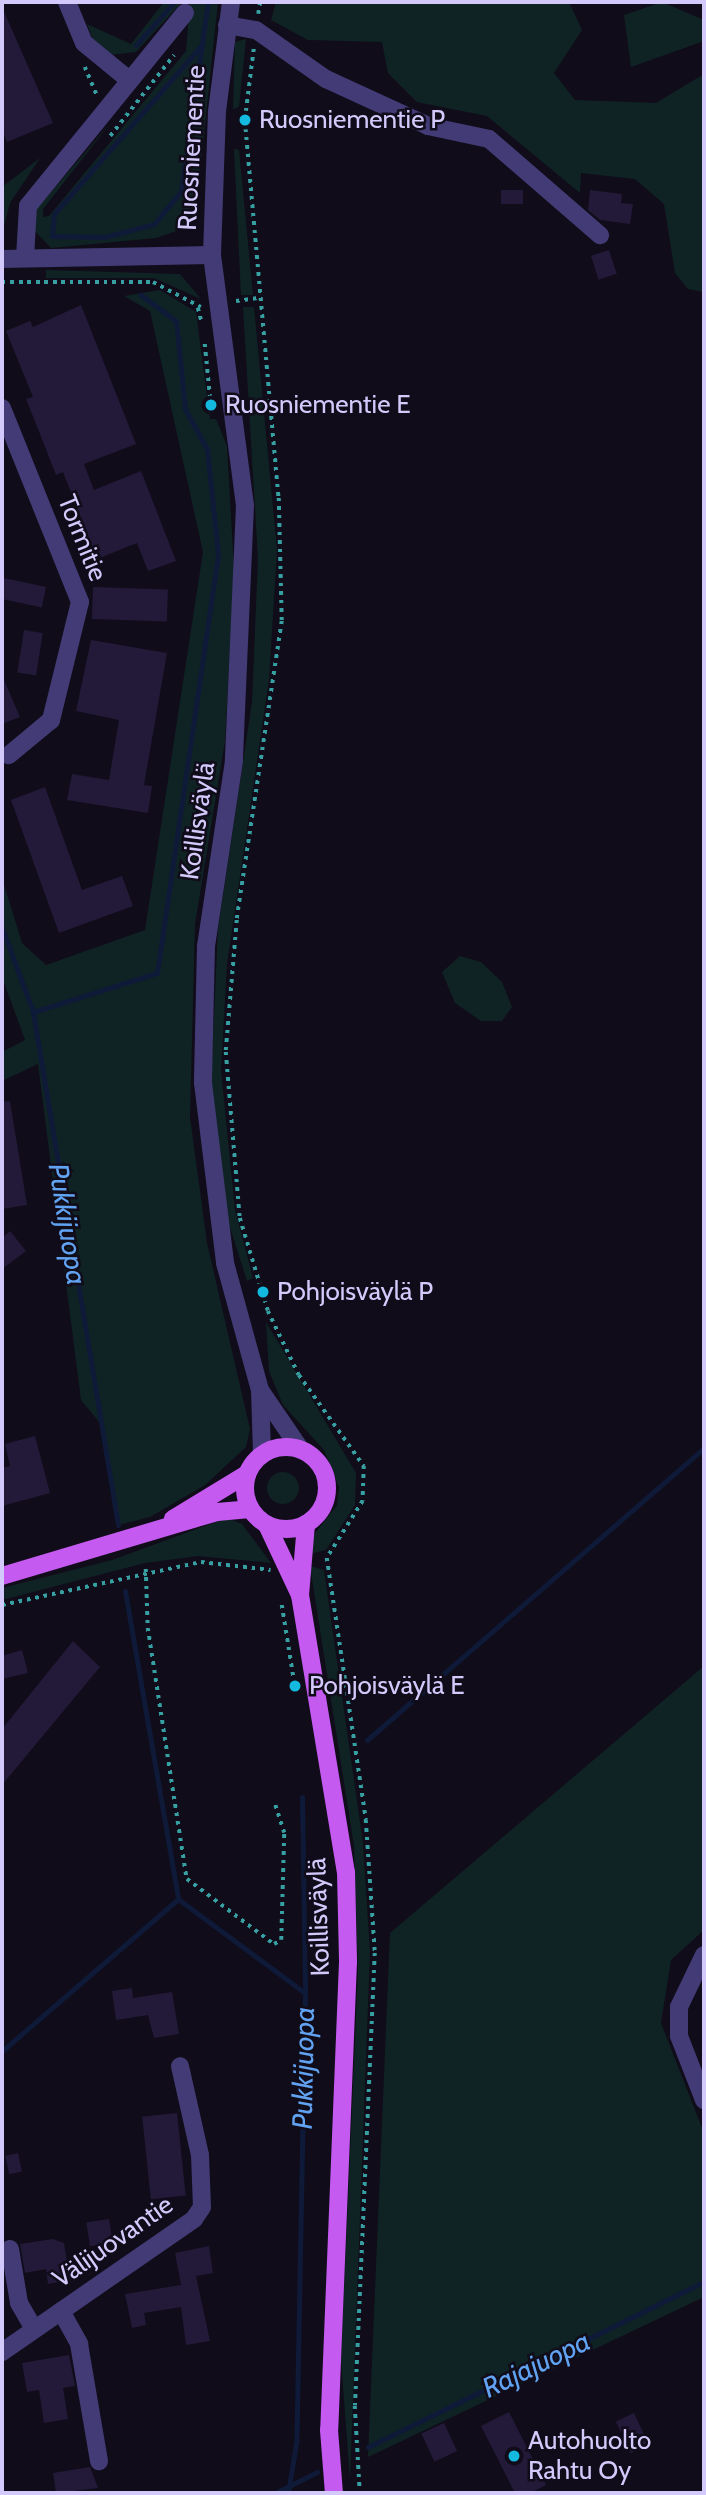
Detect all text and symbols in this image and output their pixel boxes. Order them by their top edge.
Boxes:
street label: Ruosniementie [172,65,212,231]
place label: Ruosniementie P [259,104,445,136]
marker: Ruosniementie P [237,112,253,128]
place label: Ruosniementie E [225,389,411,421]
marker: Ruosniementie E [203,397,219,413]
street label: Tormitie [51,490,113,586]
street label: Koillisväylä [174,760,222,882]
water label: Pukkijuopa [42,1161,94,1287]
place label: Pohjoisväylä P [277,1276,433,1308]
marker: Pohjoisväylä P [255,1284,271,1300]
place label: Pohjoisväylä E [309,1670,465,1702]
marker: Pohjoisväylä E [287,1678,303,1694]
street label: Koillisväylä [301,1857,337,1977]
water label: Pukkijuopa [285,2006,321,2130]
street label: Välijuovantie [47,2189,179,2295]
water label: Rajajuopa [477,2324,595,2404]
place label: Autohuolto Rahtu Oy [528,2425,651,2486]
marker: Autohuolto Rahtu Oy [506,2448,522,2464]

